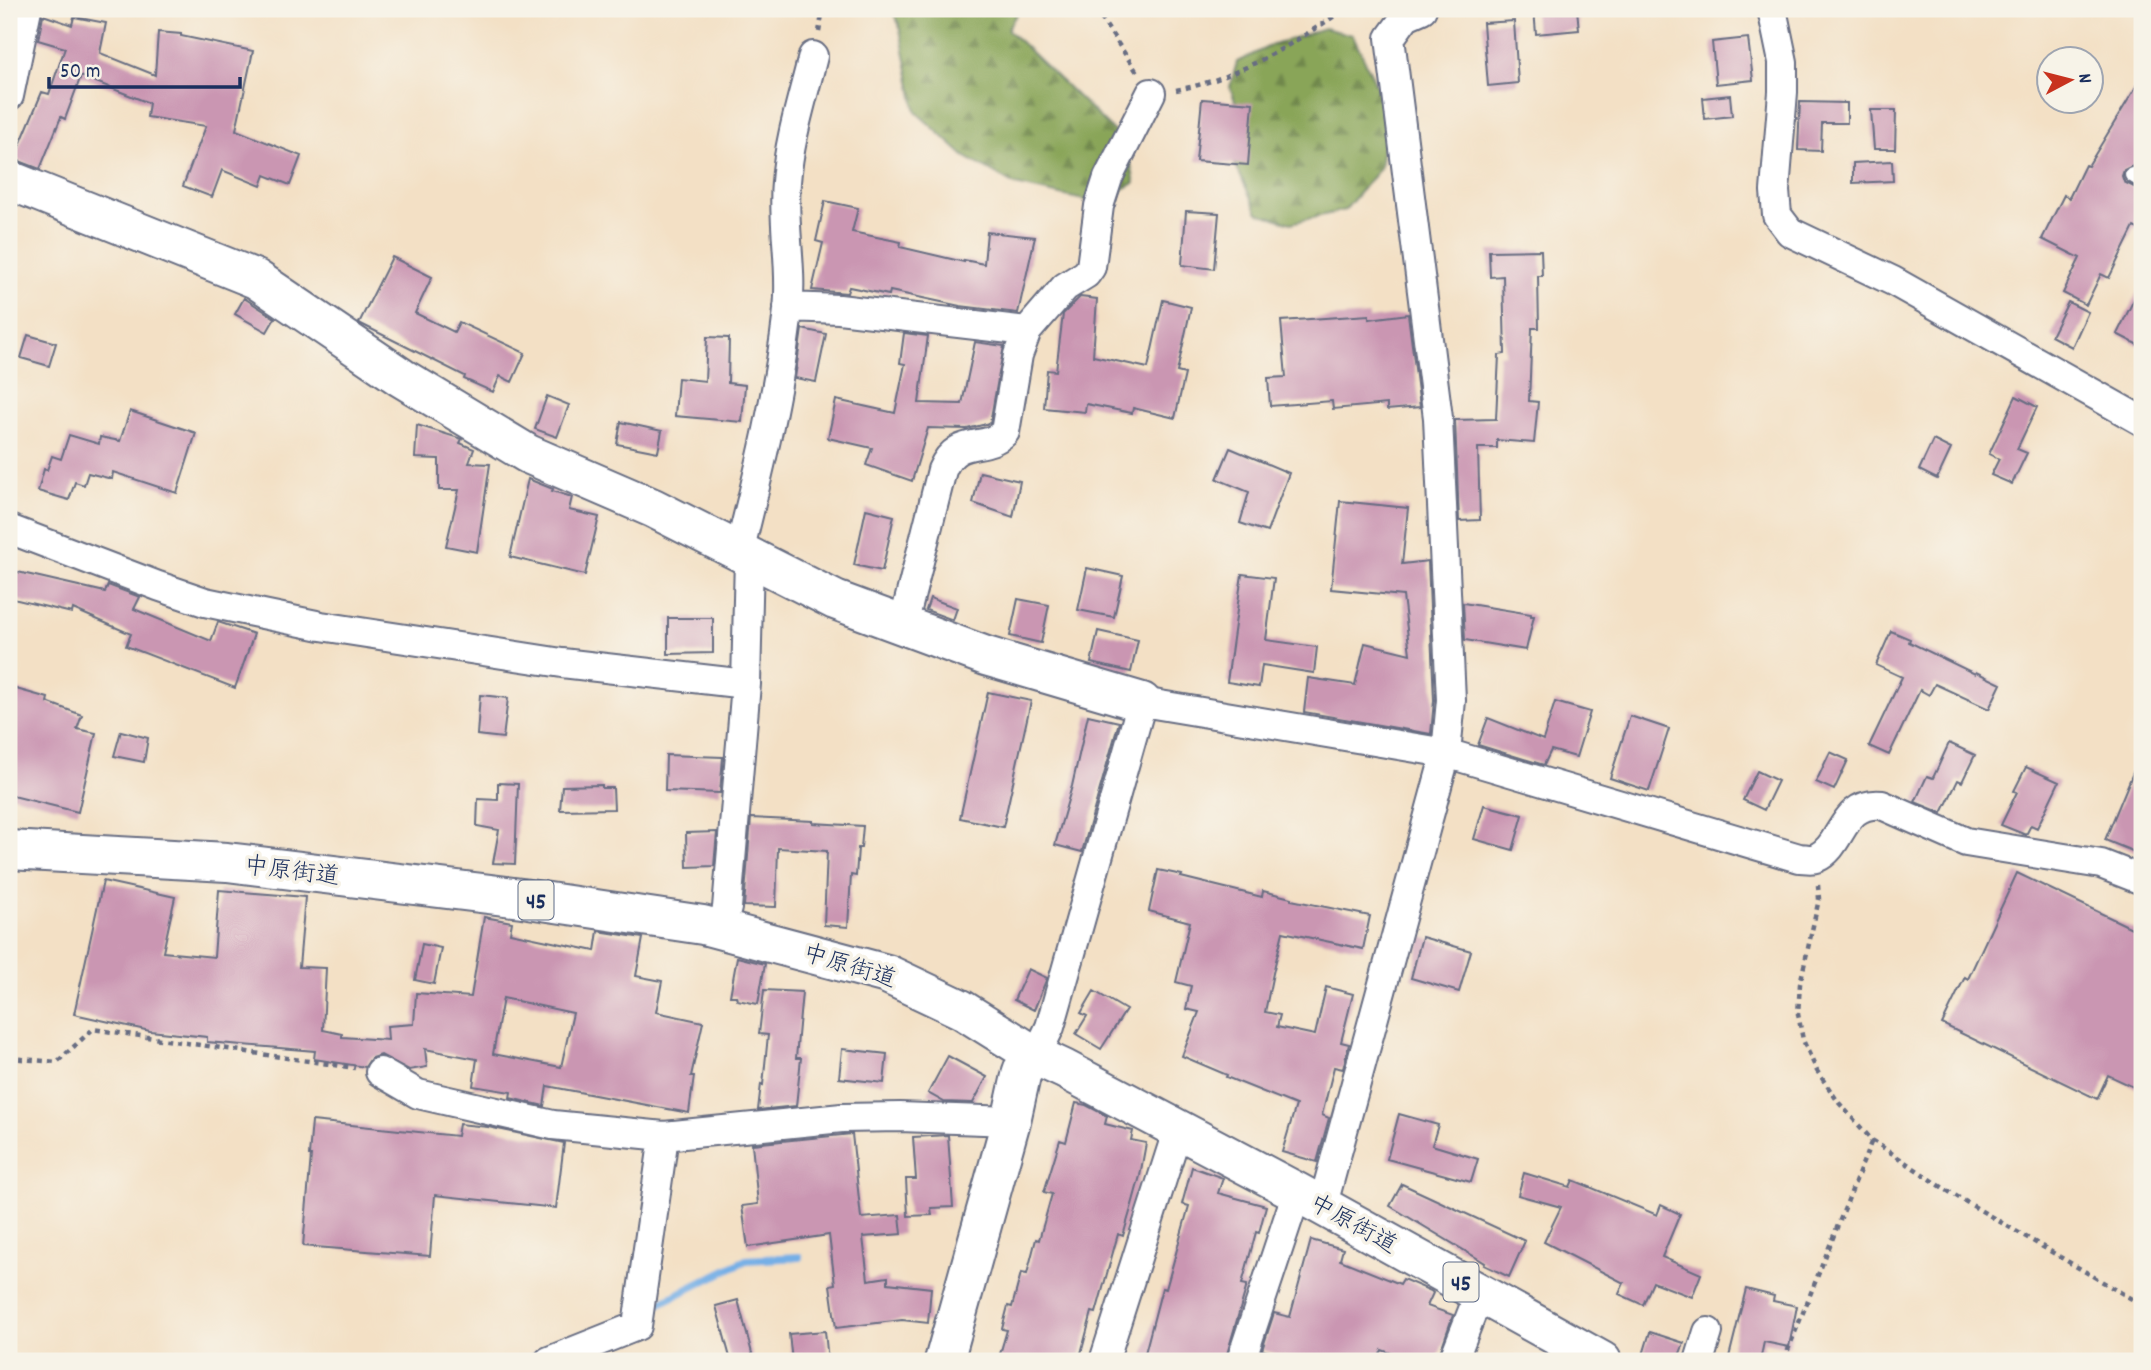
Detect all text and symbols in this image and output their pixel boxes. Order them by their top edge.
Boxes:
scale bar [49,46,240,90]
north arrow [2036,46,2106,116]
text: 50 m [60,58,100,88]
text: N [2069,72,2097,85]
street label: 中原街道 [242,850,341,896]
road number: 45 [518,880,554,920]
street label: 中原街道 [798,938,900,998]
street label: 中原街道 [1302,1187,1403,1264]
road number: 45 [1444,1262,1478,1302]

